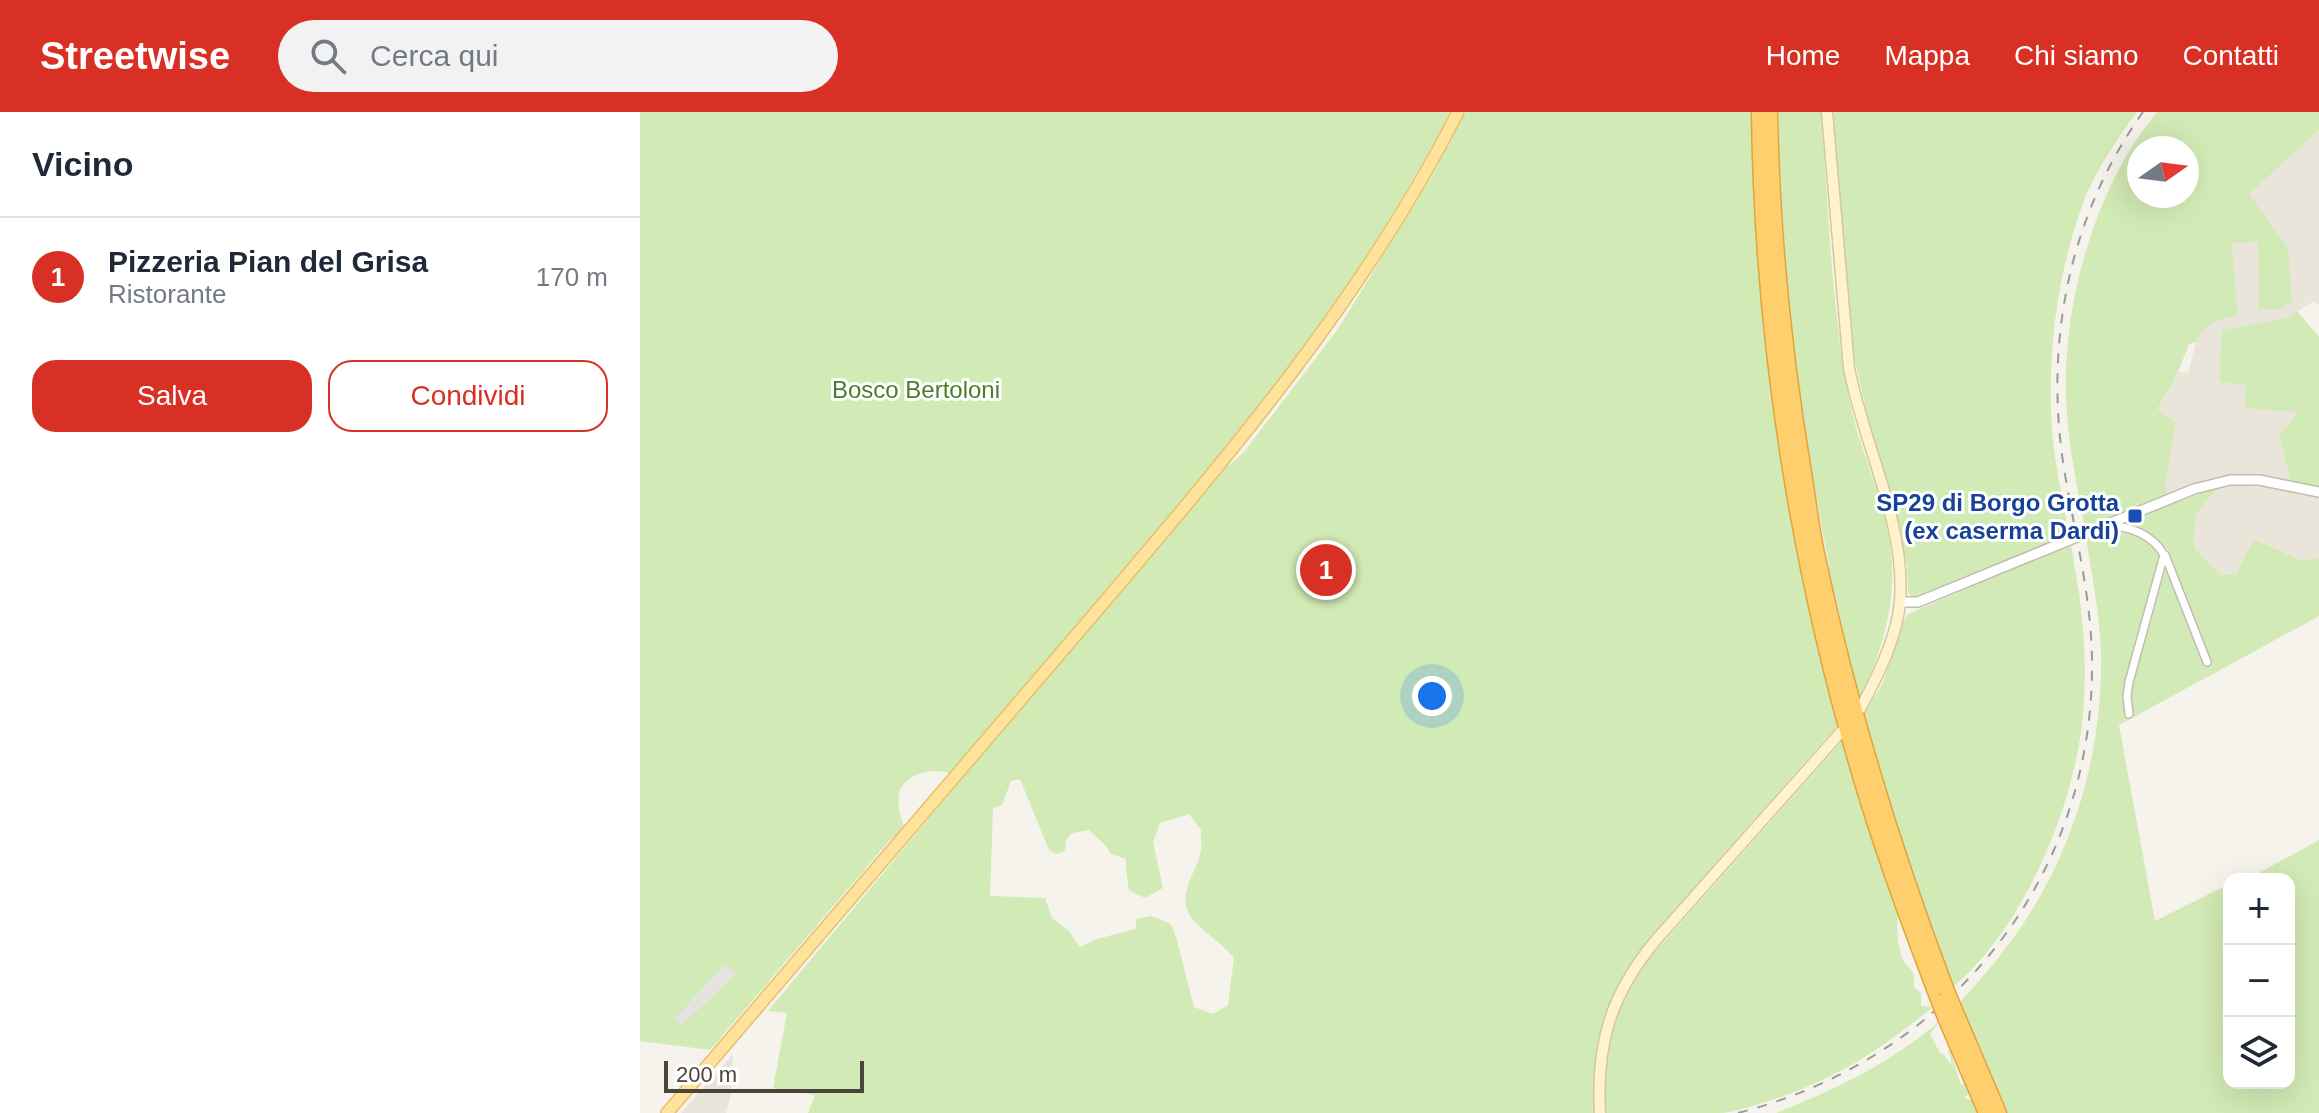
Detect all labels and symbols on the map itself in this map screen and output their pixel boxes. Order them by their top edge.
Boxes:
north arrow [2127,136,2199,208]
park label: Bosco Bertoloni [832,376,1000,403]
place label: SP29 di Borgo Grotta (ex caserma Dardi) [1876,489,2120,544]
marker: SP29 di Borgo Grotta (ex caserma Dardi) [2126,507,2144,525]
pin: 1 [1300,540,1352,600]
your location [1412,676,1452,716]
scale bar [664,1057,864,1093]

